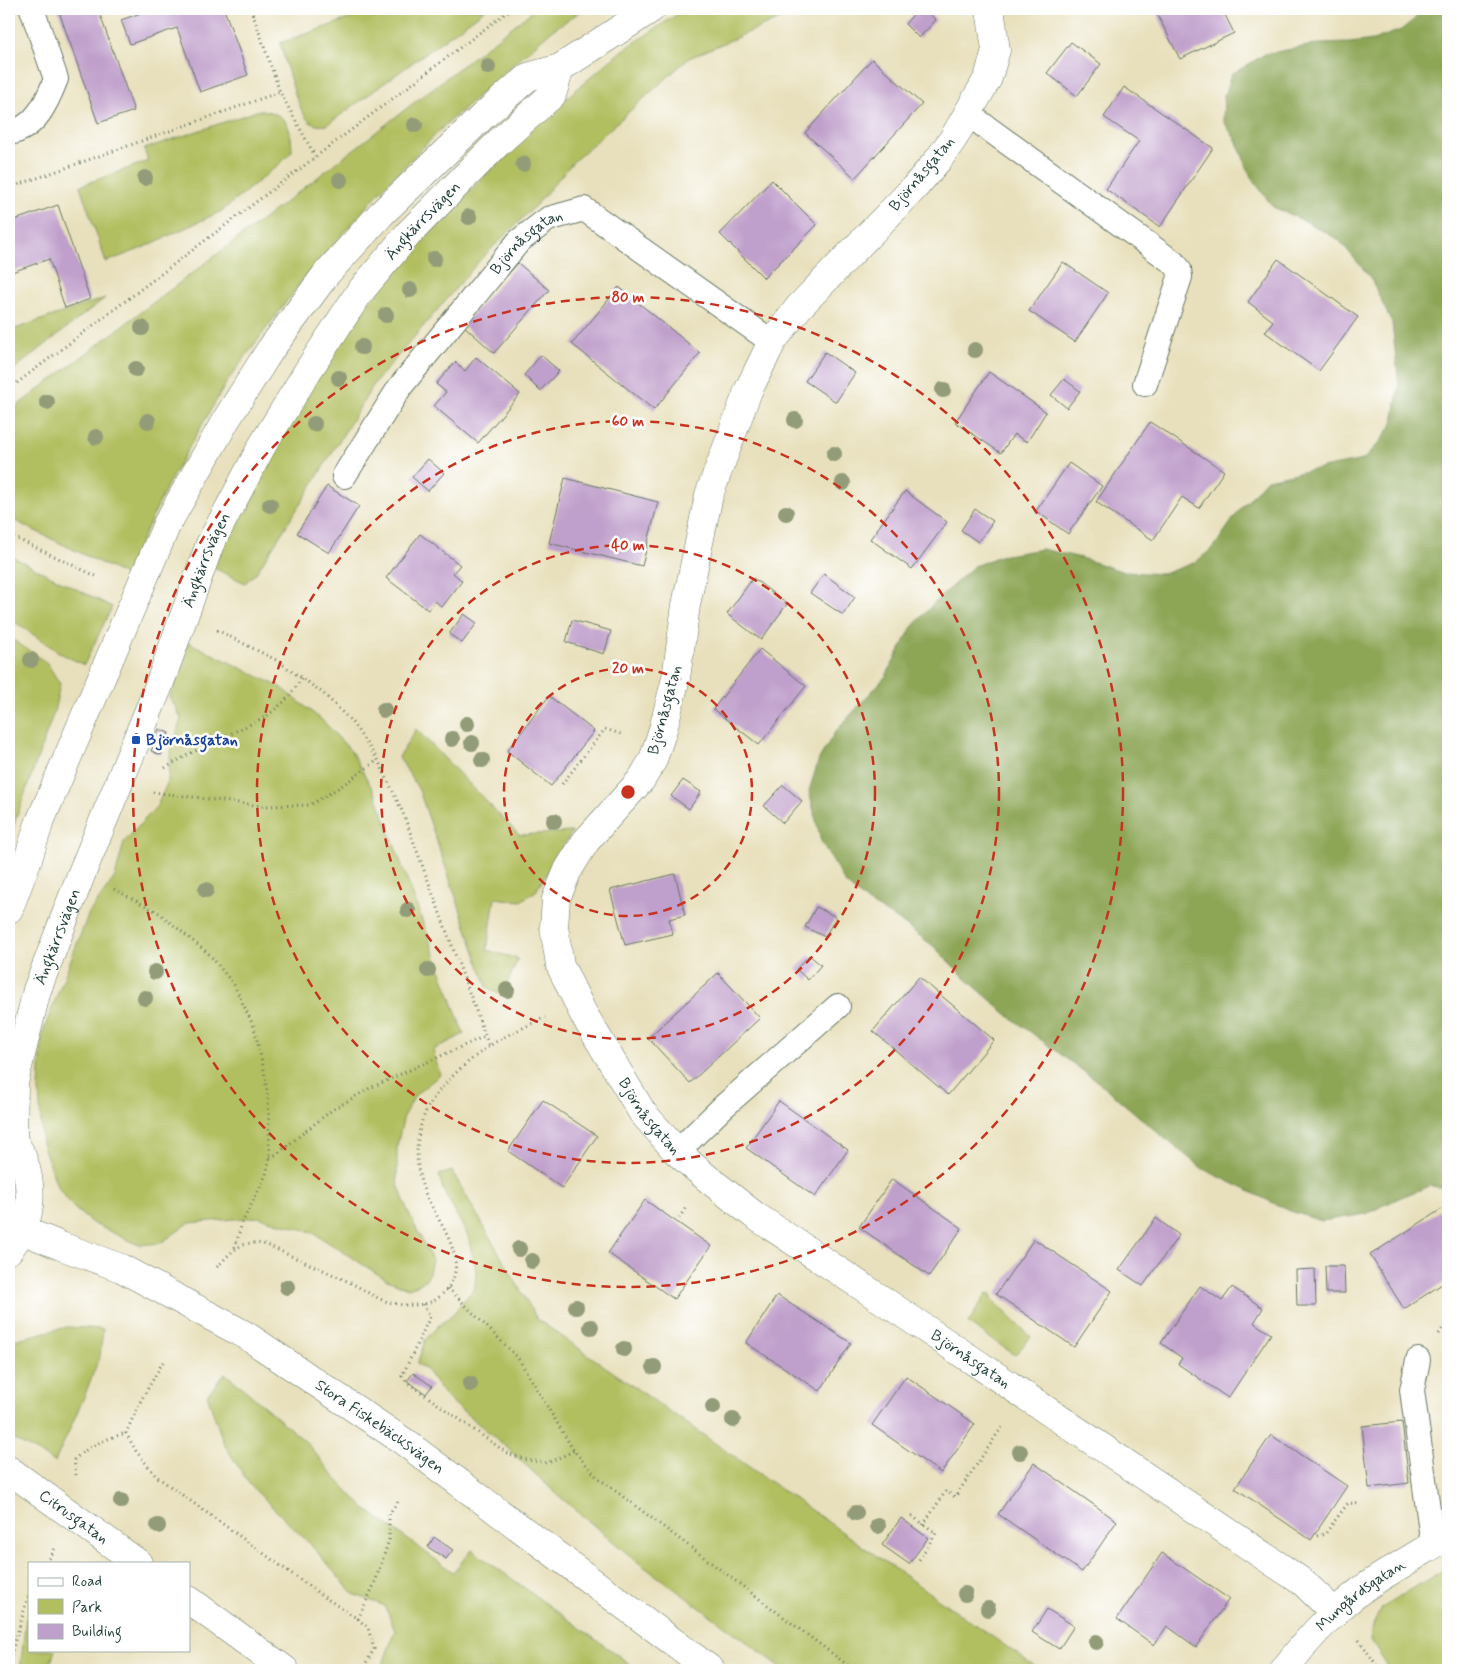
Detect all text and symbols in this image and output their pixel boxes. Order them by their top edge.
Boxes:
street label: Björnåsgatan [884,132,960,217]
street label: Ängkärrsvägen [380,176,465,264]
street label: Björnåsgatan [485,205,565,279]
text: 80 m [611,288,645,308]
text: 60 m [612,412,644,432]
street label: Ängkärrsvägen [177,509,235,611]
text: 40 m [611,536,645,556]
text: 20 m [612,659,644,679]
street label: Björnåsgatan [643,663,688,757]
place label: Björnåsgatan [146,730,238,753]
marker: Björnåsgatan [130,734,142,746]
centre of rings [619,783,637,801]
street label: Ängkärrsvägen [30,885,85,988]
street label: Björnåsgatan [613,1074,685,1159]
street label: Björnåsgatan [927,1325,1015,1393]
street label: Stora Fiskebäcksvägen [311,1374,449,1479]
street label: Citrusgatan [35,1485,113,1549]
street label: Mungårdsgatan [1311,1554,1410,1636]
legend [28,1562,190,1652]
text: Road [72,1572,102,1592]
text: Park [72,1598,102,1618]
text: Building [72,1622,122,1643]

